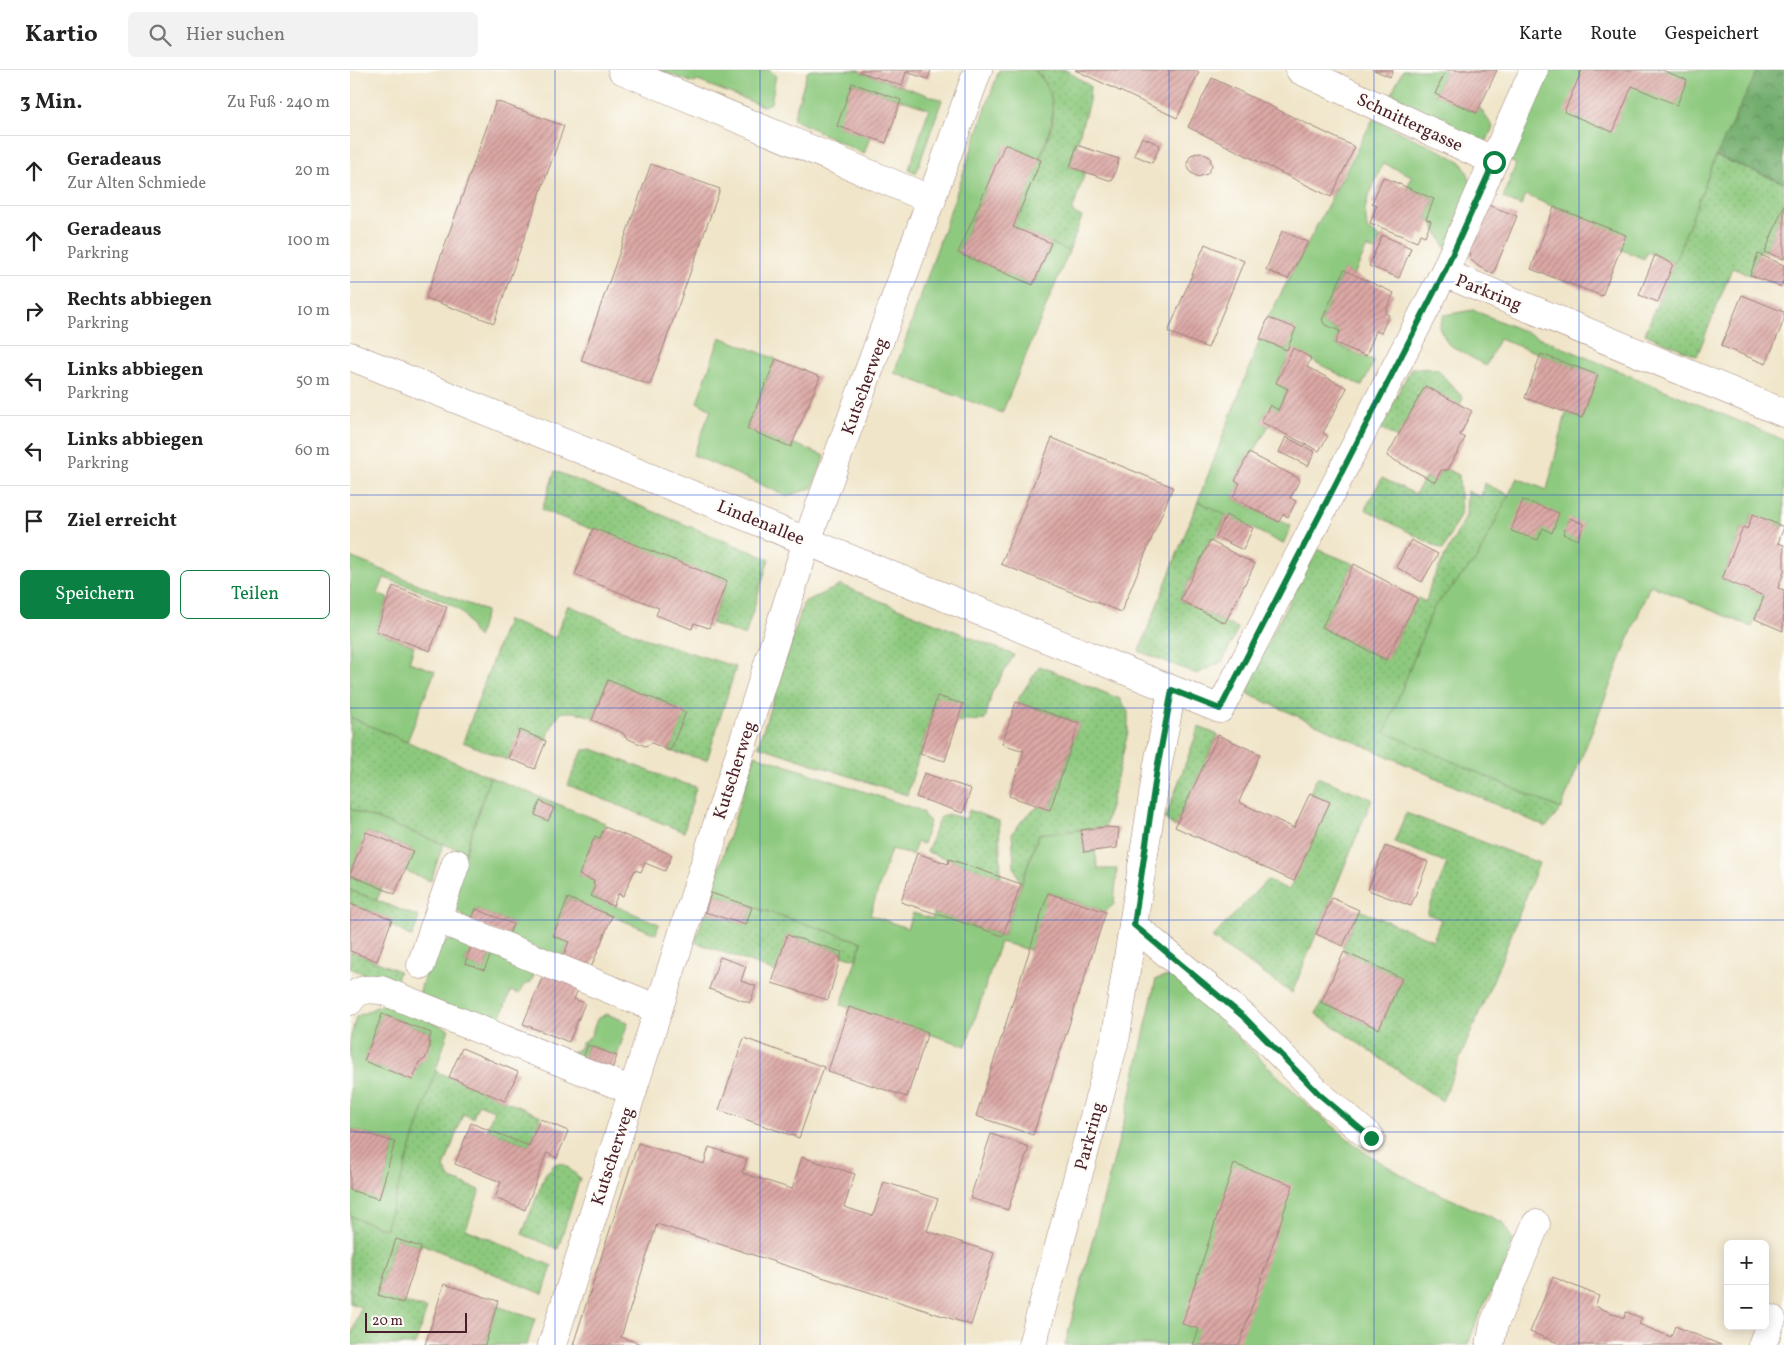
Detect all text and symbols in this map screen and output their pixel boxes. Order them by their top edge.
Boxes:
search box [128,12,478,57]
text: Kartio [25,18,98,52]
icon: search [146,21,174,49]
text: Hier suchen [186,22,285,48]
text: Karte [1519,22,1562,47]
text: Route [1590,22,1637,47]
text: Gespeichert [1665,22,1759,47]
text: 3 Min. [20,88,82,117]
street label: Schnittergasse [1352,88,1467,159]
text: Zu Fuß · 240 m [227,92,330,114]
text: Geradeaus [67,147,162,173]
route start [1483,151,1506,174]
icon: ahead [20,157,48,185]
text: 20 m [295,160,330,182]
text: Zur Alten Schmiede [67,173,206,195]
text: Geradeaus [67,217,162,243]
icon: ahead [20,227,48,255]
text: 100 m [287,230,330,252]
text: Parkring [67,243,129,265]
street label: Parkring [1451,269,1525,318]
text: Rechts abbiegen [67,287,212,313]
icon: right [20,297,48,325]
text: 10 m [297,300,330,322]
text: Parkring [67,313,129,335]
street label: Kutscherweg [836,334,895,439]
text: Links abbiegen [67,357,204,383]
icon: left [20,367,48,395]
text: 50 m [296,370,330,392]
text: Parkring [67,383,129,405]
text: Links abbiegen [67,427,204,453]
icon: left [20,437,48,465]
text: 60 m [295,440,330,462]
text: Parkring [67,453,129,475]
street label: Lindenallee [713,494,808,552]
icon: arrive [20,507,48,535]
text: Ziel erreicht [67,508,177,534]
button: Speichern [20,570,170,619]
button: Teilen [180,570,330,619]
street label: Kutscherweg [708,718,763,823]
street label: Parkring [1069,1099,1112,1173]
street label: Kutscherweg [586,1104,641,1209]
route end [1360,1127,1383,1150]
map controls [1724,1240,1769,1330]
button: + [1724,1240,1769,1285]
button: − [1724,1285,1769,1330]
scale bar [365,1310,468,1333]
text: 20 m [372,1312,403,1331]

